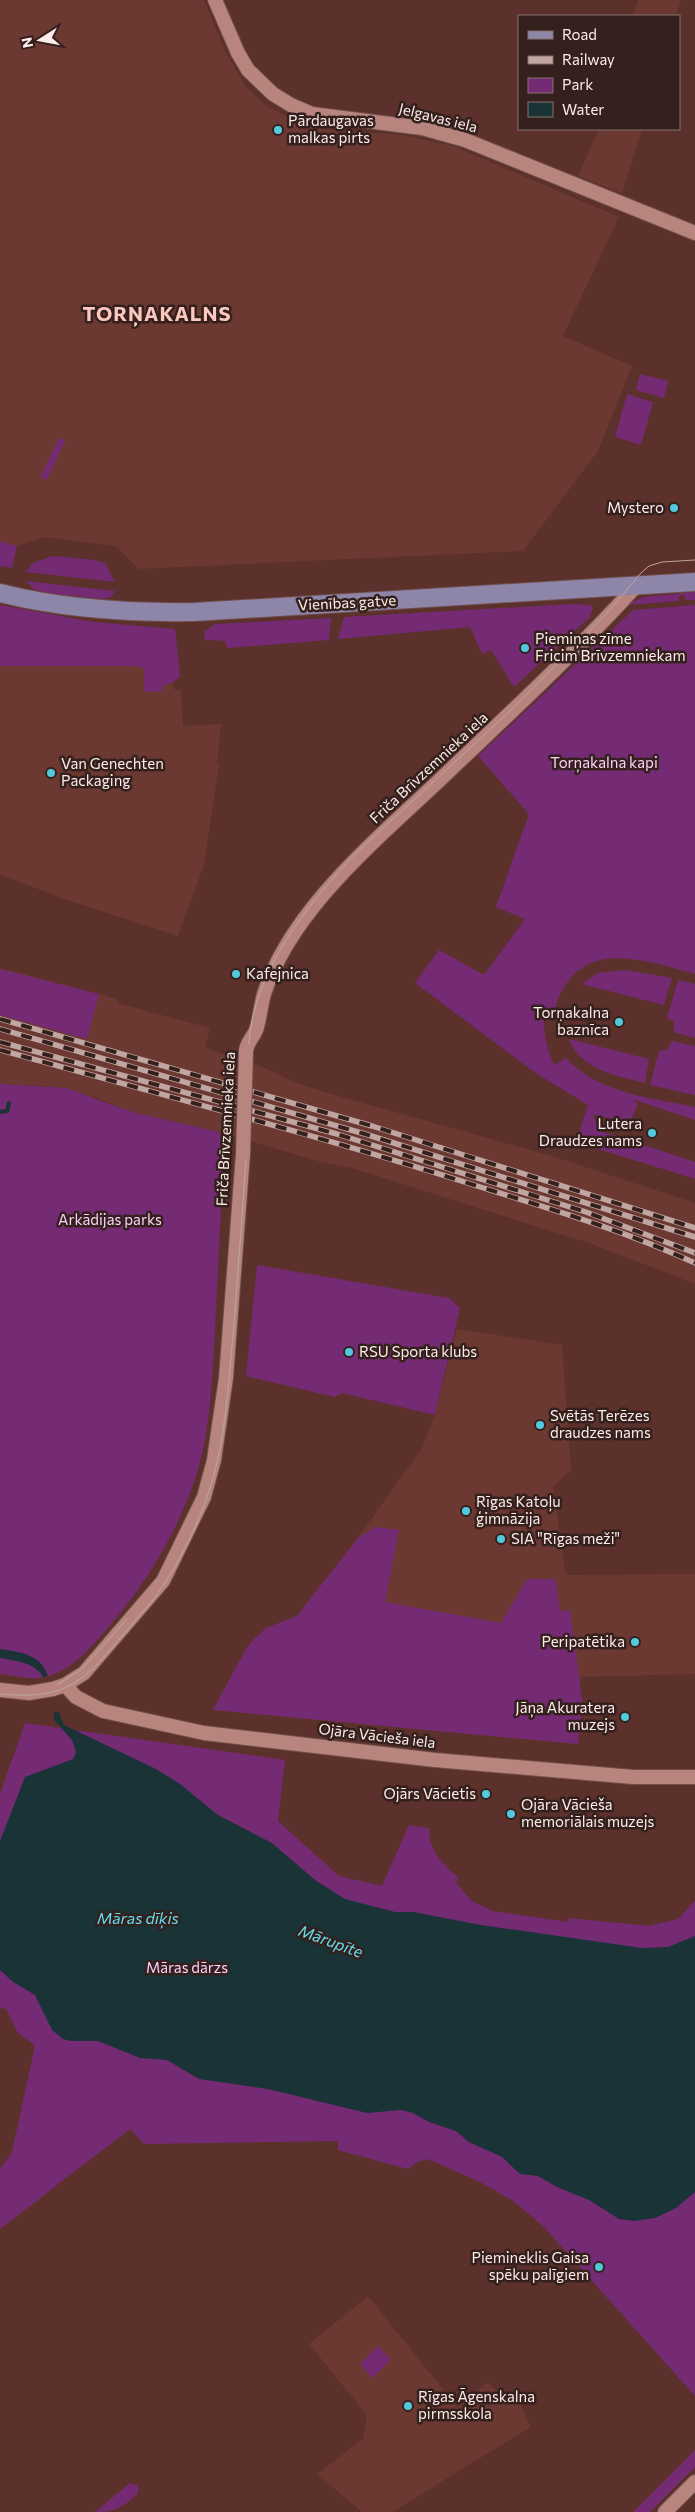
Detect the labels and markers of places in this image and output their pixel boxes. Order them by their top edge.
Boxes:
place label: Pārdaugavas malkas pirts [288,111,374,146]
marker: Pārdaugavas malkas pirts [272,124,284,136]
place label: Mystero [607,498,664,516]
marker: Mystero [668,502,680,514]
place label: Piemiņas zīme Fricim Brīvzemniekam [535,629,686,664]
marker: Piemiņas zīme Fricim Brīvzemniekam [519,642,531,654]
place label: Van Genechten Packaging [61,754,164,789]
marker: Van Genechten Packaging [45,767,57,779]
place label: Kafejnica [246,964,309,982]
marker: Kafejnica [230,968,242,980]
place label: Torņakalna baznīca [533,1003,609,1038]
marker: Torņakalna baznīca [613,1016,625,1028]
place label: Lutera Draudzes nams [539,1114,642,1149]
marker: Lutera Draudzes nams [646,1127,658,1139]
place label: RSU Sporta klubs [359,1342,477,1360]
marker: RSU Sporta klubs [343,1346,355,1358]
place label: Svētās Terēzes draudzes nams [550,1406,651,1441]
marker: Svētās Terēzes draudzes nams [534,1419,546,1431]
place label: Rīgas Katoļu ģimnāzija [476,1492,561,1527]
marker: Rīgas Katoļu ģimnāzija [460,1505,472,1517]
place label: SIA "Rīgas meži" [511,1529,620,1547]
marker: SIA "Rīgas meži" [495,1533,507,1545]
place label: Peripatētika [542,1632,625,1650]
marker: Peripatētika [629,1636,641,1648]
place label: Jāņa Akuratera muzejs [515,1698,615,1733]
marker: Jāņa Akuratera muzejs [619,1711,631,1723]
place label: Ojārs Vācietis [384,1784,476,1802]
marker: Ojārs Vācietis [480,1788,492,1800]
place label: Ojāra Vācieša memoriālais muzejs [521,1795,655,1830]
marker: Ojāra Vācieša memoriālais muzejs [505,1808,517,1820]
place label: Piemineklis Gaisa spēku palīgiem [472,2248,589,2283]
marker: Piemineklis Gaisa spēku palīgiem [593,2261,605,2273]
place label: Rīgas Āgenskalna pirmsskola [418,2387,535,2422]
marker: Rīgas Āgenskalna pirmsskola [402,2400,414,2412]

